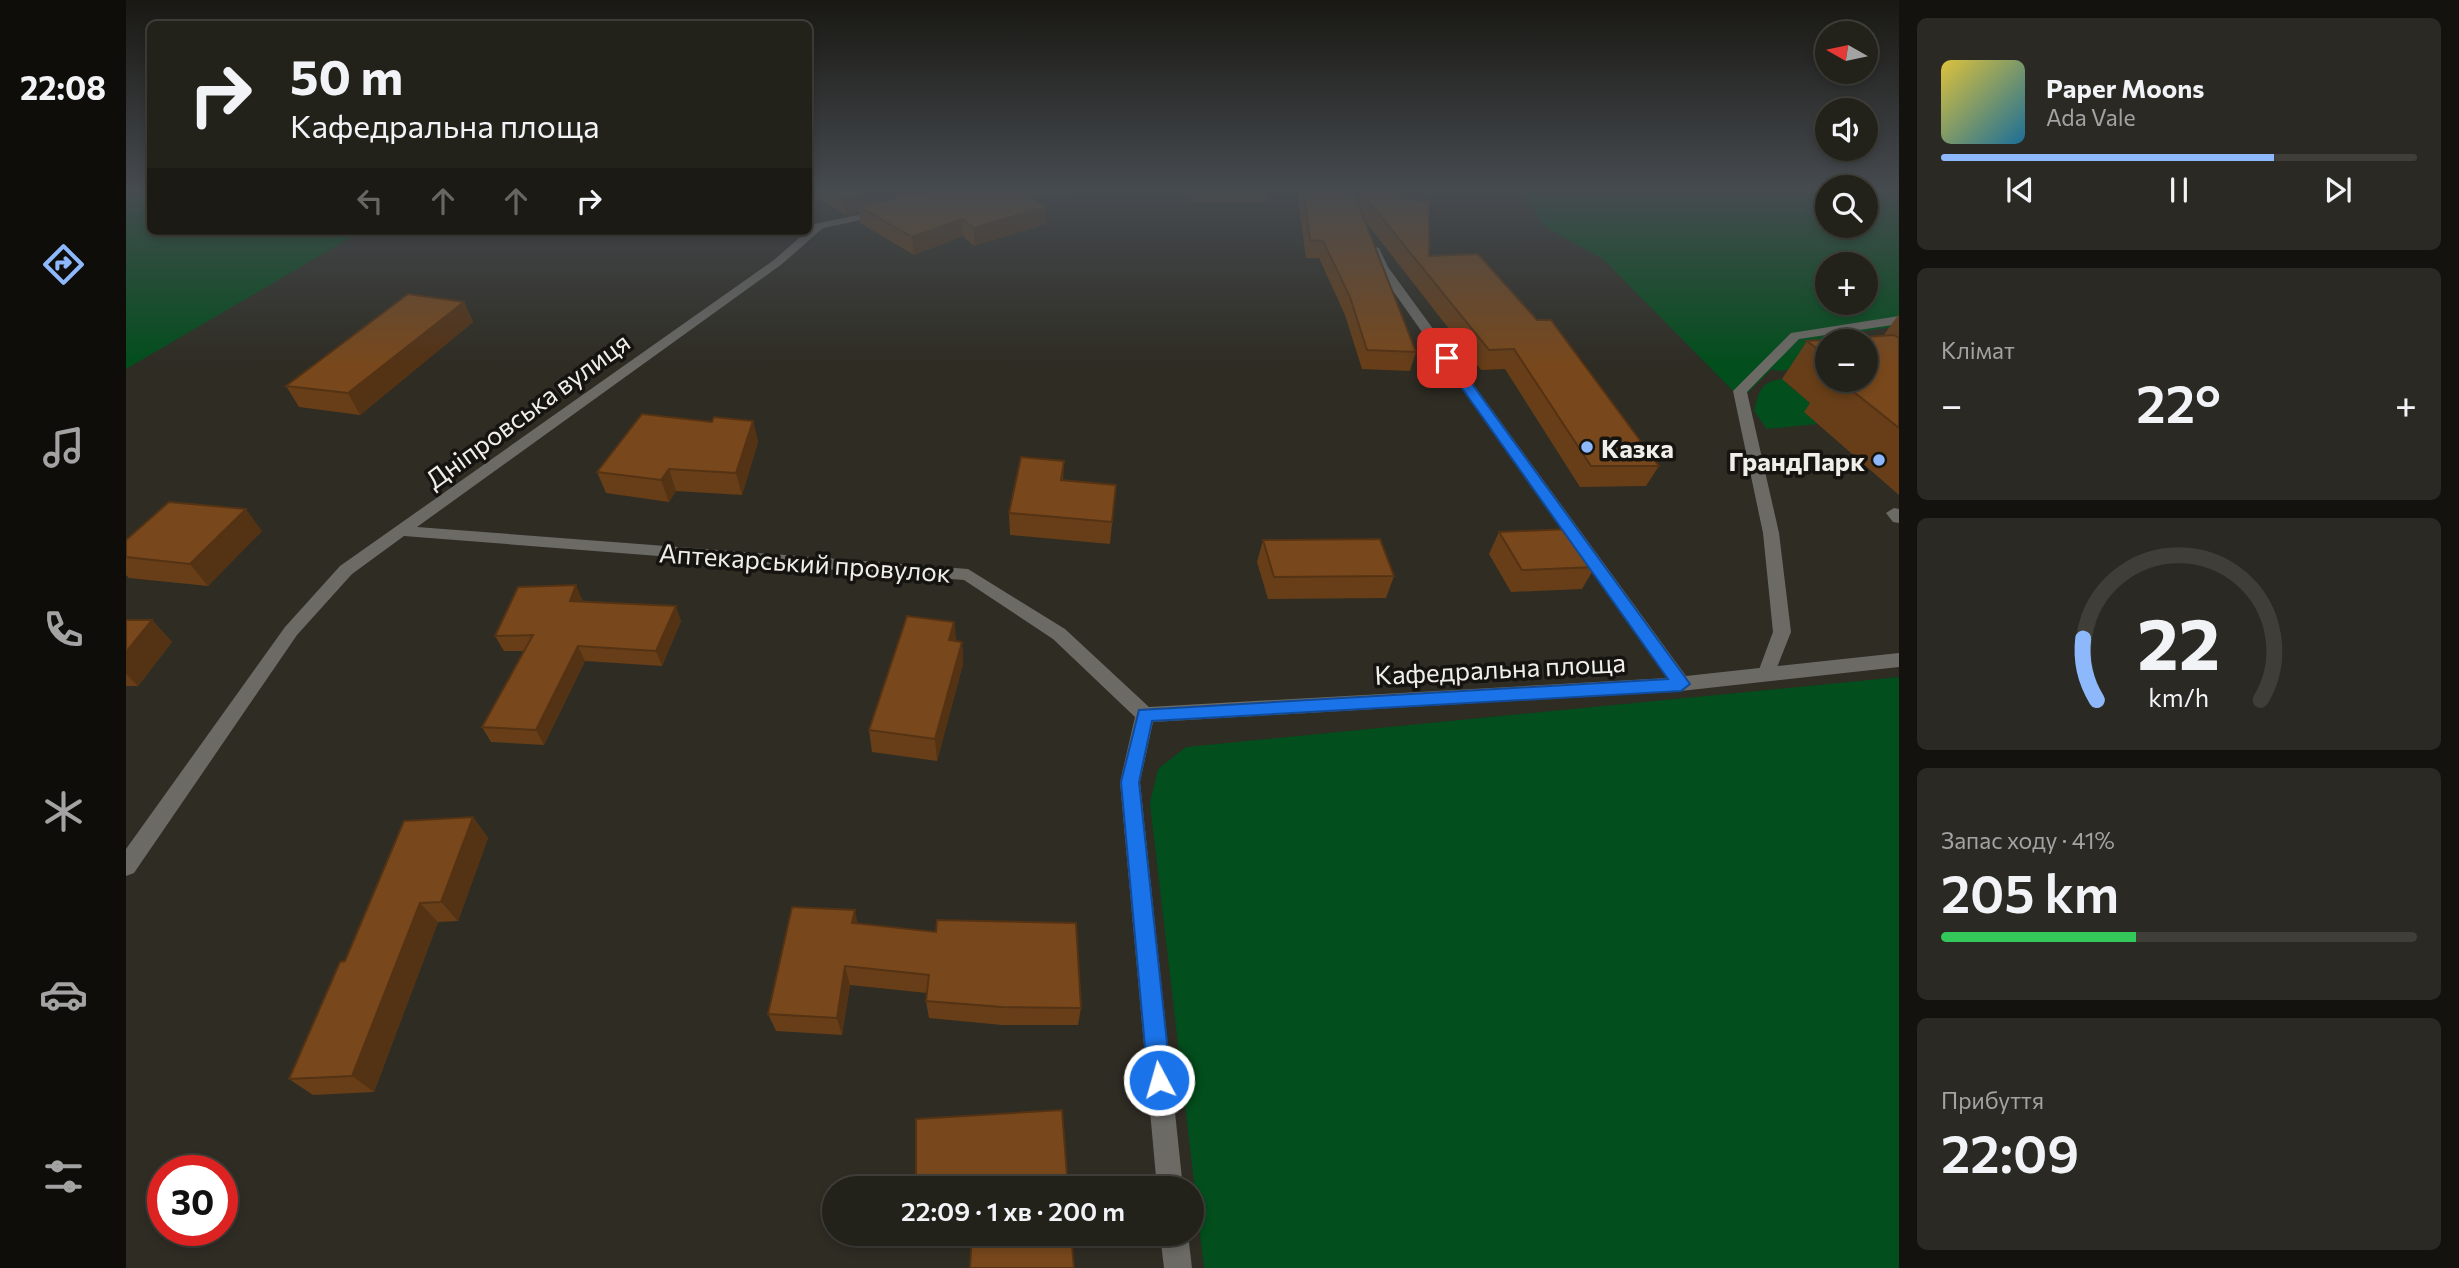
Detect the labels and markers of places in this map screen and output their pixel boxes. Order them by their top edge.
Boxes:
pin [1417,328,1477,388]
place label: Казка [1601,432,1674,463]
marker: Казка [1579,439,1595,455]
place label: ГрандПарк [1729,445,1865,476]
marker: ГрандПарк [1871,452,1887,468]

